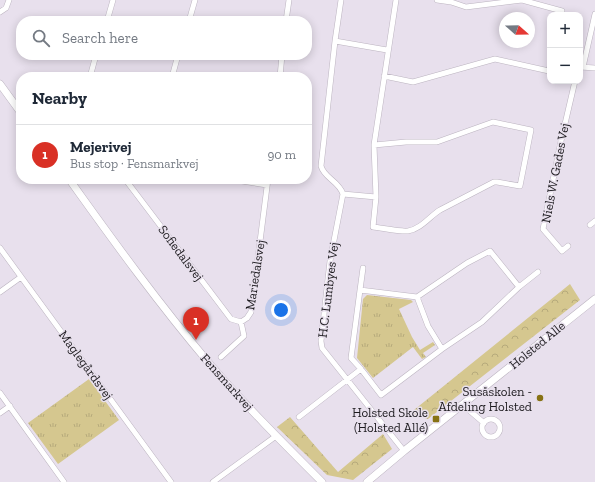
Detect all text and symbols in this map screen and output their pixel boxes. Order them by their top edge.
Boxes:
north arrow [499,12,535,48]
map controls [547,12,583,84]
button: + [547,12,583,48]
search box [16,16,312,60]
icon: search [30,27,52,49]
text: Search here [62,29,138,47]
button: − [547,48,583,84]
text: Nearby [32,88,87,108]
street label: Niels W. Gades Vej [538,122,573,224]
text: Mejerivej [70,138,131,156]
text: 1 [42,147,48,162]
text: 90 m [267,147,296,162]
text: Bus stop · Fensmarkvej [70,156,199,171]
street label: Sofiedalsvej [155,222,207,284]
street label: Mariedalsvej [242,239,269,311]
street label: H.C. Lumbyes Vej [315,241,342,339]
your location [271,300,291,320]
pin: 1 [183,307,209,340]
street label: Holsted Alle [506,318,568,372]
street label: Maglegårdsvej [55,328,116,403]
street label: Fensmarkvej [197,350,257,414]
place label: Susåskolen - Afdeling Holsted [438,384,532,414]
marker: Susåskolen - Afdeling Holsted [535,393,545,403]
place label: Holsted Skole (Holsted Allé) [352,405,428,435]
marker: Holsted Skole (Holsted Allé) [431,414,441,424]

